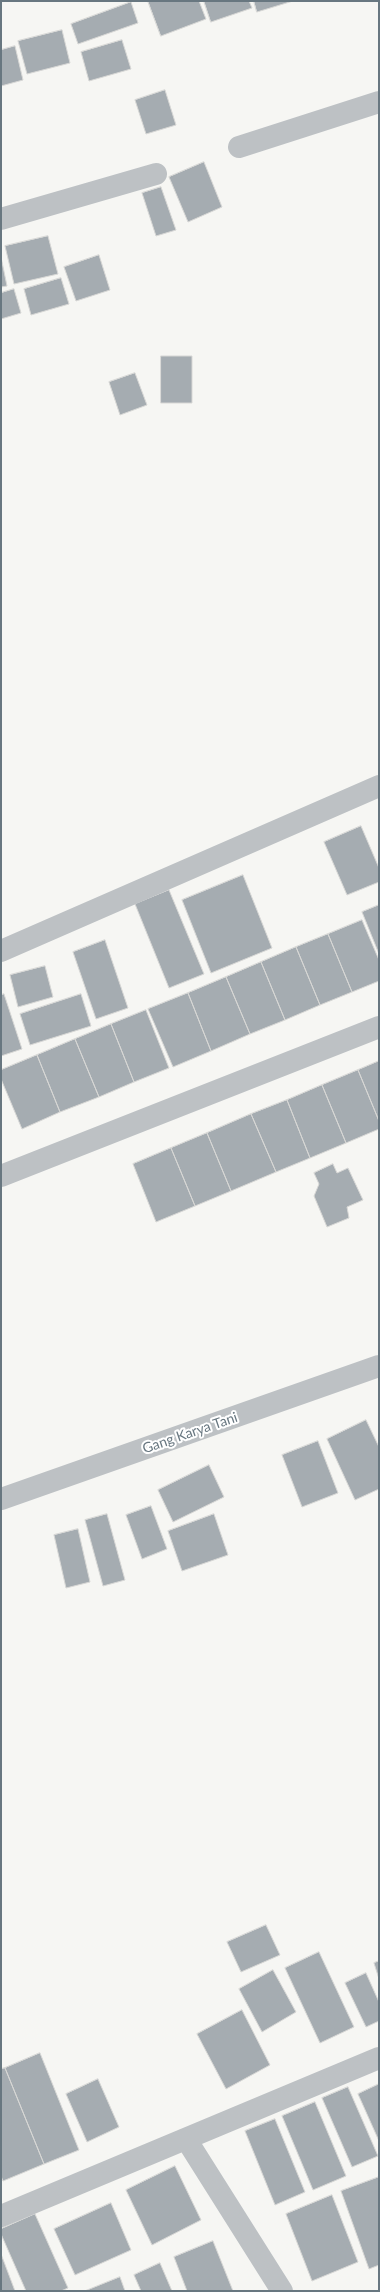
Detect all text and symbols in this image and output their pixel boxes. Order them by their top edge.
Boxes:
street label: Gang Karya Tani [140,1409,240,1457]

